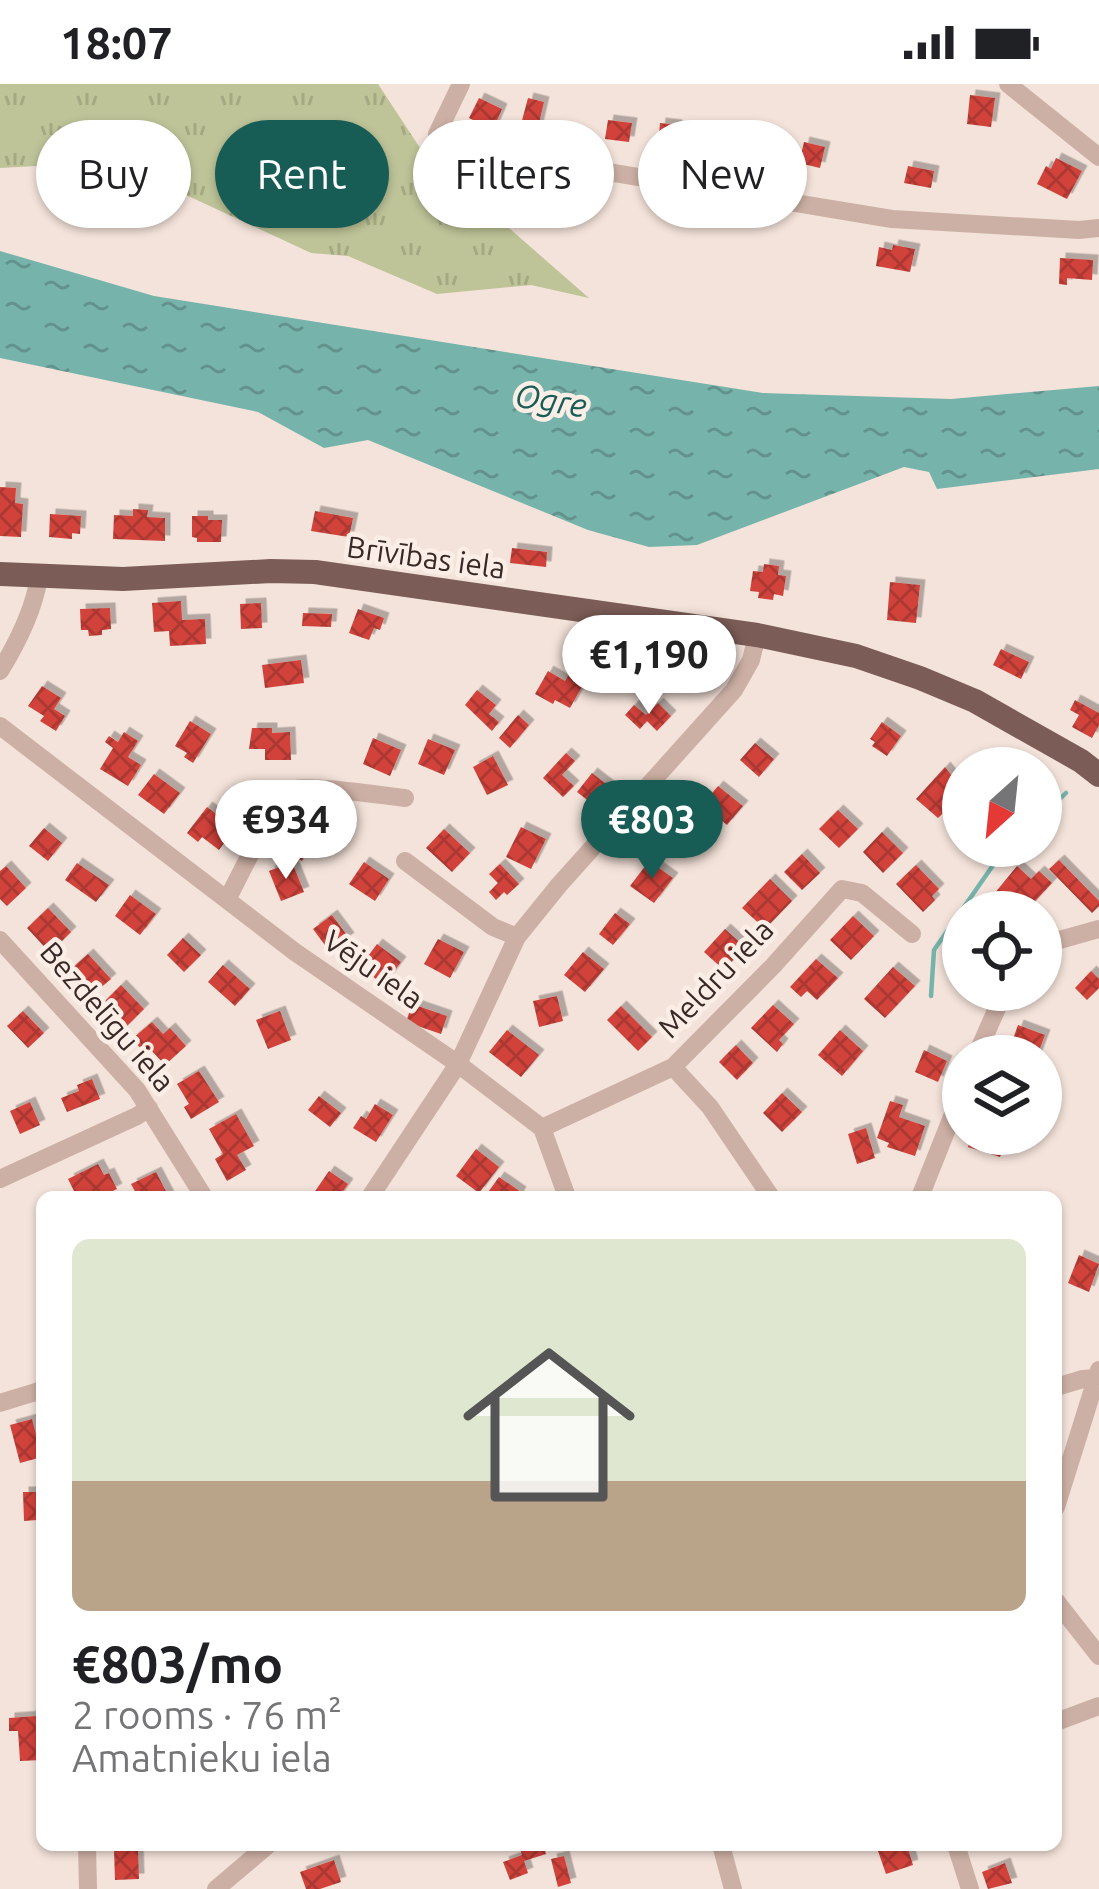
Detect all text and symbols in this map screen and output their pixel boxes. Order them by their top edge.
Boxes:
text: 18:07 [60,17,173,68]
chip: Buy [36,120,191,228]
chip: Rent [215,120,389,228]
chip: Filters [413,120,614,228]
chip: New [638,120,807,228]
water label: Ogre [513,376,590,423]
street label: Brīvības iela [345,529,508,585]
pin: €1,190 [551,615,747,717]
text: €1,190 [589,632,709,675]
north arrow [942,747,1062,867]
map controls [942,747,1062,1155]
pin: €934 [215,780,357,882]
pin: €803 [581,780,723,882]
text: €934 [242,797,330,840]
text: €803 [608,797,696,840]
button: locate [942,891,1062,1011]
street label: Meldru iela [651,912,780,1044]
street label: Vēju iela [318,923,430,1016]
street label: Bezdelīgu iela [34,935,182,1098]
button: layers [942,1035,1062,1155]
icon: home [441,1317,657,1533]
text: €803/mo [72,1635,283,1693]
text: 2 rooms · 76 m² [72,1693,342,1736]
text: Amatnieku iela [72,1736,332,1779]

